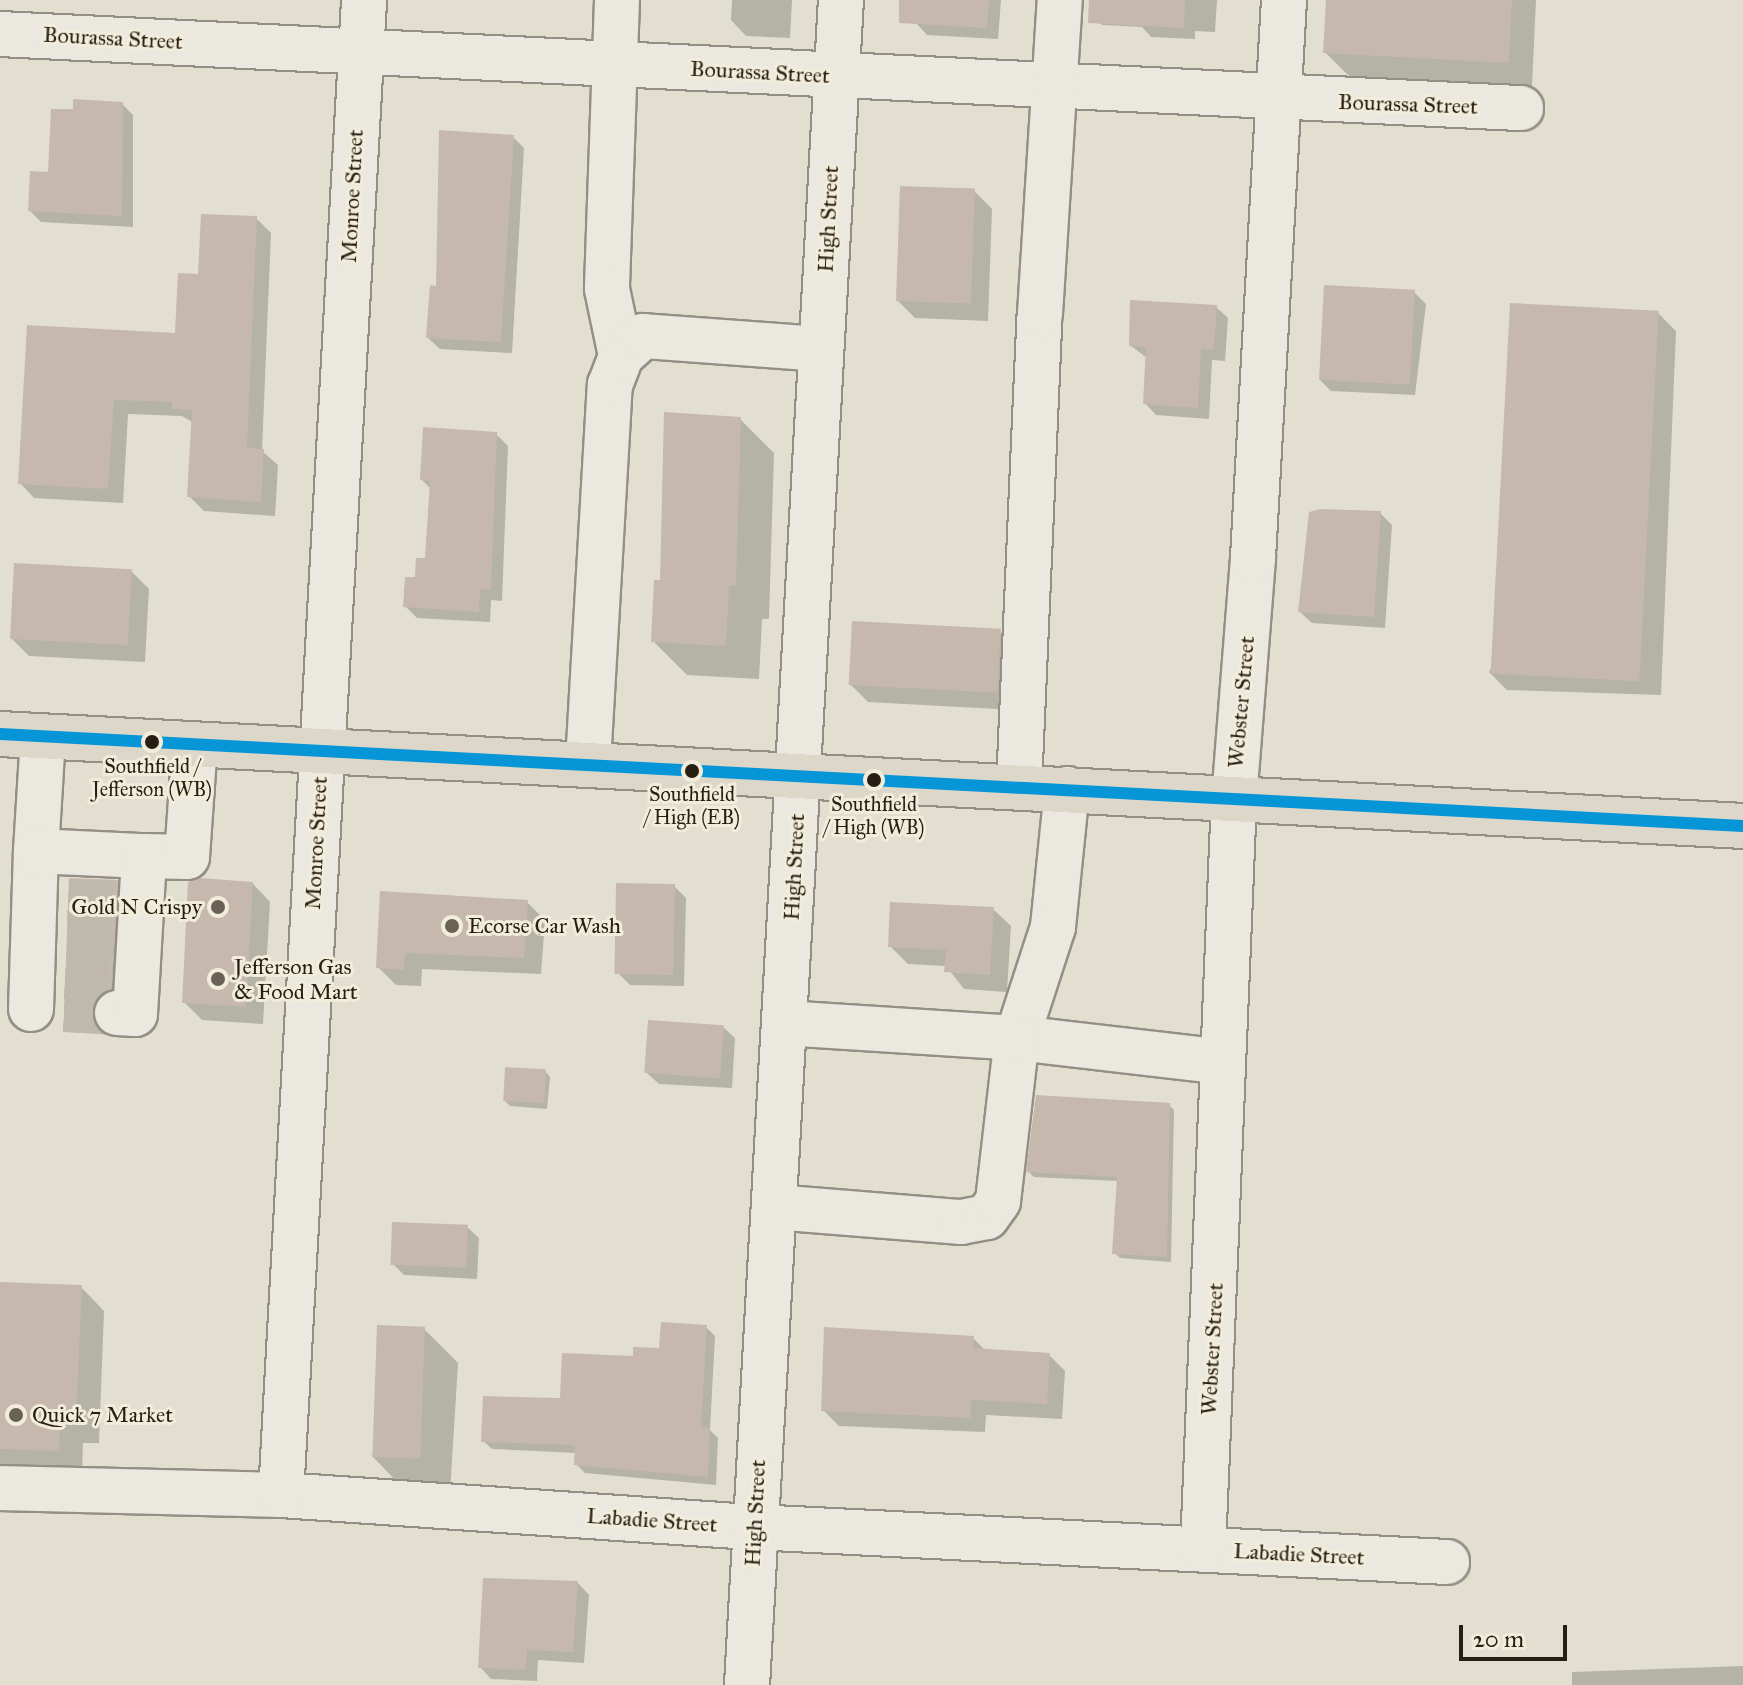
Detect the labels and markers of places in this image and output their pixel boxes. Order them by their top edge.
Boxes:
marker: Southfield / Jefferson (WB) [144,734,160,750]
place label: Southfield / Jefferson (WB) [92,754,212,801]
marker: Southfield / High (EB) [684,763,700,779]
marker: Southfield / High (WB) [866,772,882,788]
place label: Southfield / High (EB) [644,782,740,829]
place label: Southfield / High (WB) [824,792,924,839]
place label: Gold N Crispy [71,894,202,920]
marker: Gold N Crispy [209,898,227,916]
place label: Ecorse Car Wash [468,913,621,939]
marker: Ecorse Car Wash [443,917,461,935]
place label: Jefferson Gas & Food Mart [234,953,358,1004]
marker: Jefferson Gas & Food Mart [209,970,227,988]
place label: Quick 7 Market [32,1402,173,1428]
marker: Quick 7 Market [7,1406,25,1424]

